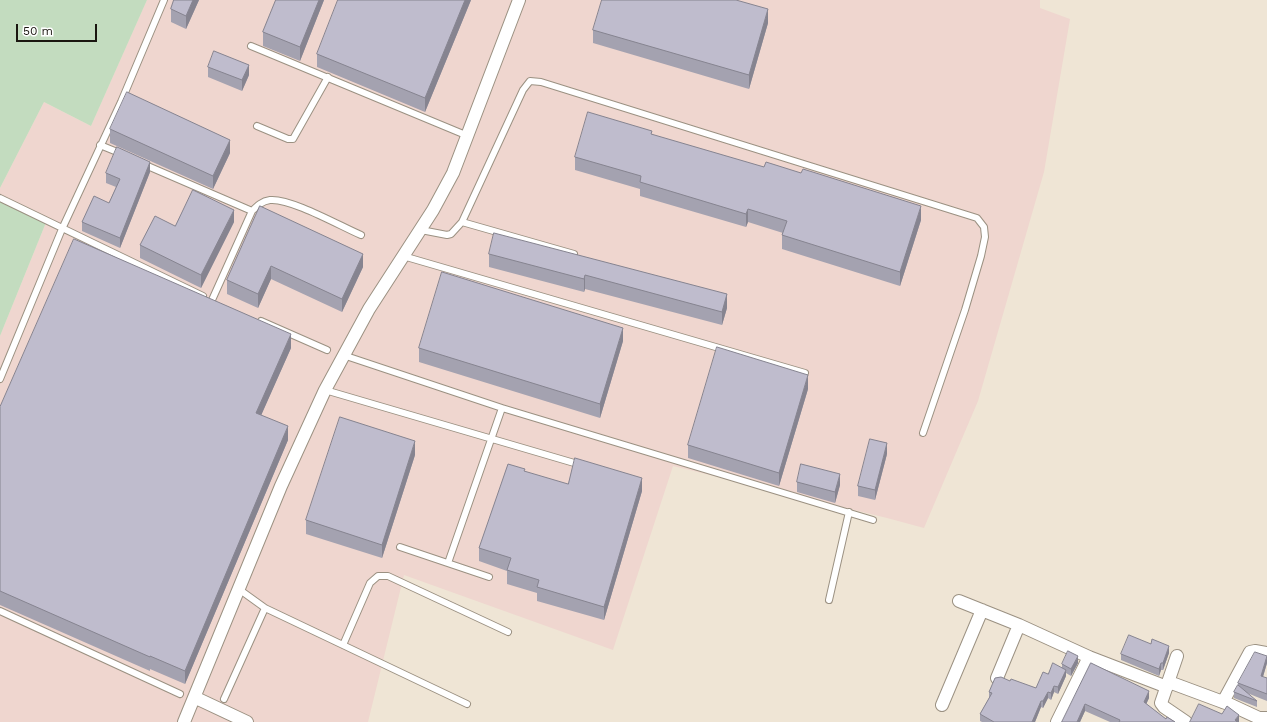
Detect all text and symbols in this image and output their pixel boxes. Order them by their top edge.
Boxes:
scale bar [18,16,99,42]
text: 50 m [23,24,53,38]

